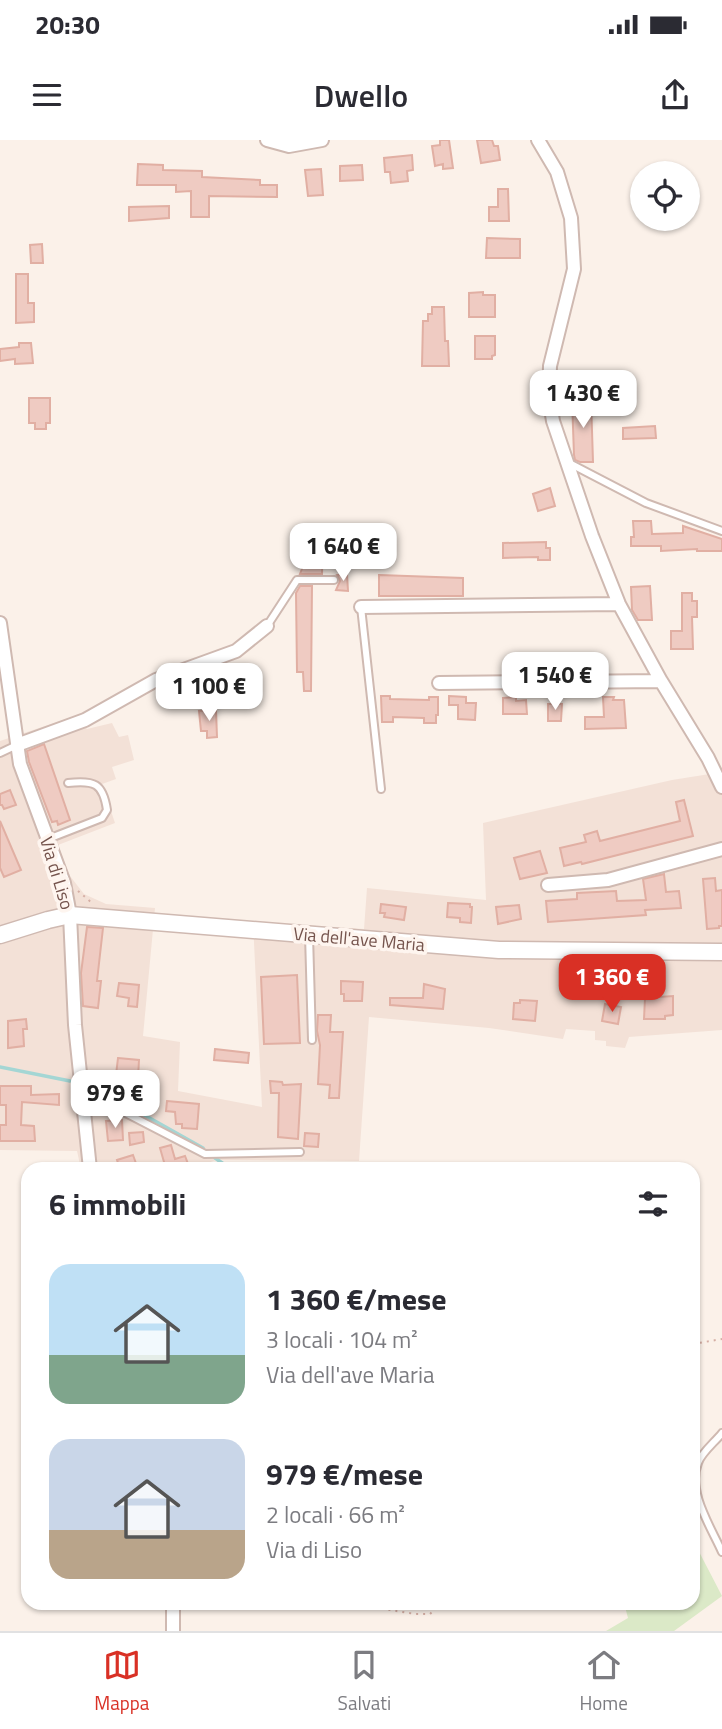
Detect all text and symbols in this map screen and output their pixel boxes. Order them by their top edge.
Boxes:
text: 20:30 [35,5,100,44]
text: Dwello [314,71,408,119]
icon: menu [28,76,66,114]
icon: share [656,76,694,114]
map controls [630,161,700,231]
button: locate [630,161,700,231]
pin: 1 430 € [518,370,648,430]
text: 1 430 € [546,375,620,410]
pin: 1 640 € [278,524,408,583]
text: 1 640 € [306,528,380,563]
pin: 1 540 € [490,652,620,712]
text: 1 540 € [518,657,592,692]
pin: 1 100 € [144,664,274,723]
text: 1 100 € [172,668,246,703]
street label: Via di Liso [33,833,81,913]
street label: Via dell'ave Maria [292,920,426,958]
pin: 1 360 € [547,954,677,1014]
text: 1 360 € [575,959,649,994]
pin: 979 € [66,1070,164,1130]
text: 979 € [87,1075,143,1110]
text: 6 immobili [49,1181,186,1227]
icon: filters [634,1185,672,1223]
text: 1 360 €/mese [266,1276,446,1322]
icon: home [105,1292,189,1376]
text: 3 locali · 104 m² [266,1322,418,1357]
text: Via dell'ave Maria [266,1357,435,1392]
text: 979 €/mese [266,1451,423,1497]
icon: home [105,1467,189,1551]
text: 2 locali · 66 m² [266,1497,405,1532]
text: Via di Liso [266,1532,362,1567]
tab: Mappa [94,1646,149,1717]
tab: Salvati [338,1646,391,1717]
tab: Home [580,1646,628,1717]

